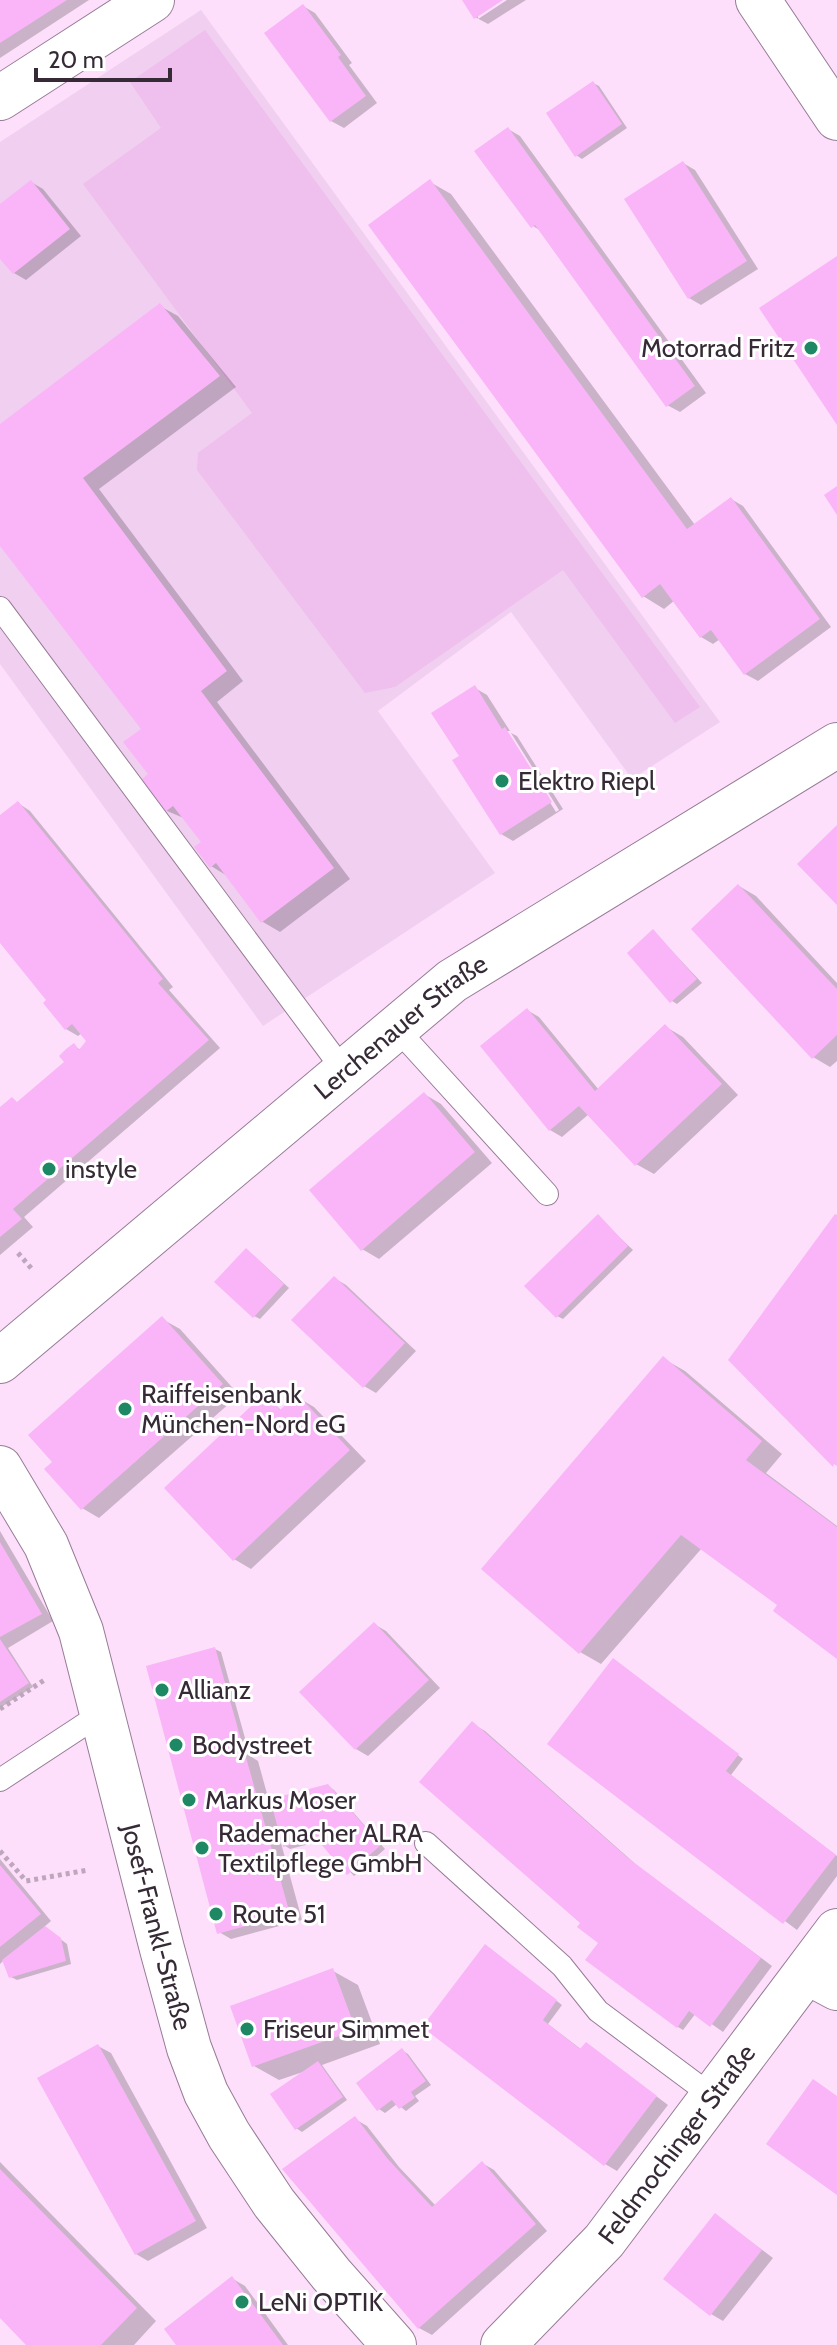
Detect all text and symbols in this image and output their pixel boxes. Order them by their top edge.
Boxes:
scale bar [36,32,170,82]
text: 20 m [48,45,104,74]
place label: Motorrad Fritz [641,332,795,364]
marker: Motorrad Fritz [802,339,820,357]
place label: Elektro Riepl [518,765,655,797]
marker: Elektro Riepl [493,772,511,790]
street label: Lerchenauer Straße [308,947,493,1106]
place label: instyle [65,1153,137,1185]
marker: instyle [40,1160,58,1178]
place label: Raiffeisenbank München-Nord eG [141,1378,346,1440]
marker: Raiffeisenbank München-Nord eG [116,1400,134,1418]
place label: Allianz [178,1674,251,1706]
marker: Allianz [153,1681,171,1699]
place label: Bodystreet [192,1729,312,1761]
marker: Bodystreet [167,1736,185,1754]
place label: Markus Moser [205,1784,357,1816]
marker: Markus Moser [180,1791,198,1809]
place label: Rademacher ALRA Textilpflege GmbH [218,1817,423,1879]
street label: Josef-Frankl-Straße [114,1819,199,2034]
marker: Rademacher ALRA Textilpflege GmbH [193,1839,211,1857]
place label: Route 51 [232,1898,325,1930]
marker: Route 51 [207,1905,225,1923]
place label: Friseur Simmet [263,2013,429,2045]
marker: Friseur Simmet [238,2020,256,2038]
street label: Feldmochinger Straße [591,2038,762,2251]
place label: LeNi OPTIK [258,2286,384,2318]
marker: LeNi OPTIK [233,2293,251,2311]

